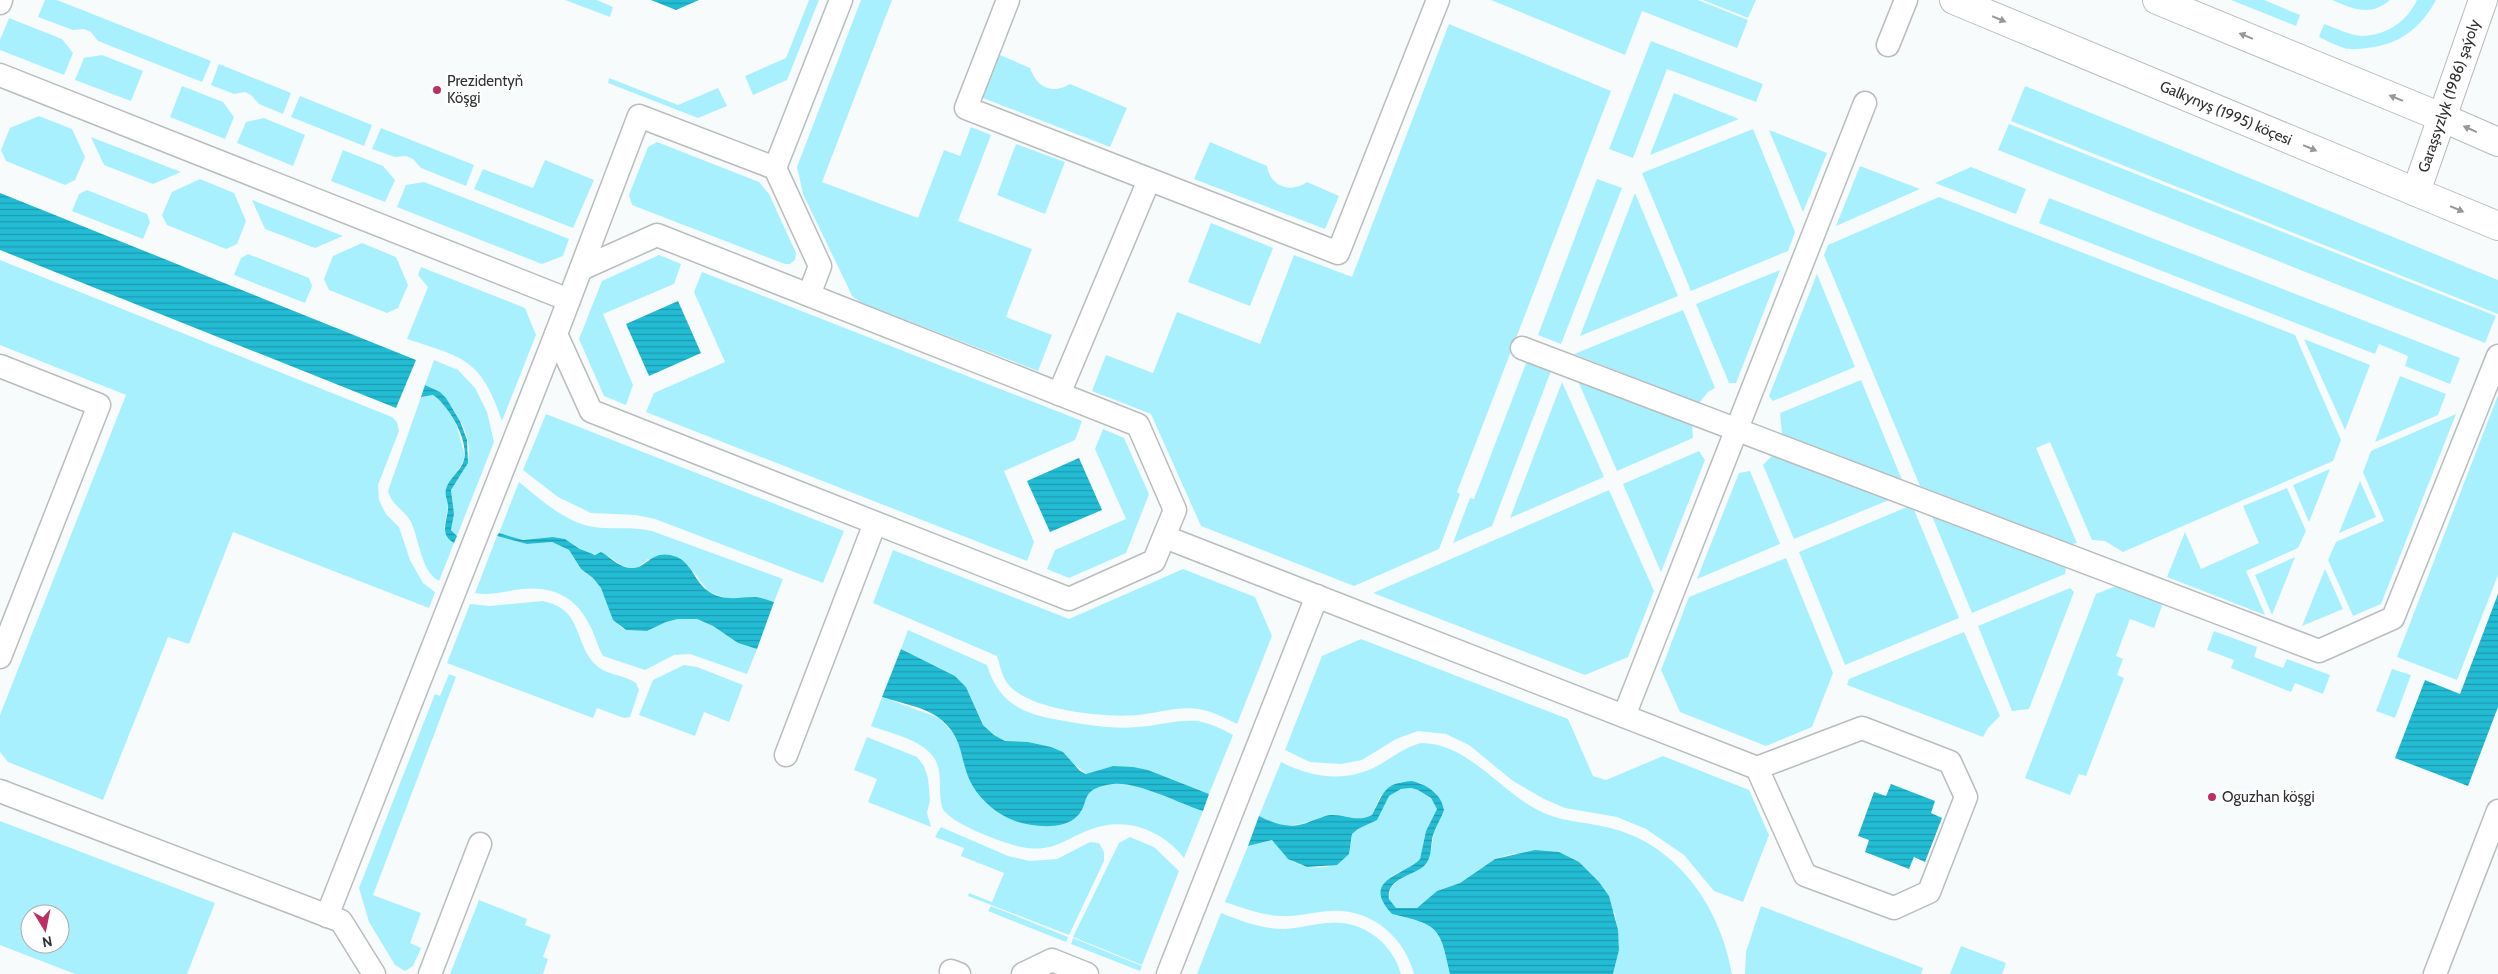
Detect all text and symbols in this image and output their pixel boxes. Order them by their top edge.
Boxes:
one-way arrow [1992,15,2006,23]
street label: Garaşsyzlyk (1986) şaýoly [2414,17,2484,175]
one-way arrow [2239,32,2253,40]
place label: Prezidentyň Köşgi [447,72,523,107]
street label: Galkynyş (1995) köçesi [2157,77,2295,149]
marker: Prezidentyň Köşgi [431,84,443,96]
one-way arrow [2389,94,2403,102]
one-way arrow [2463,125,2477,133]
one-way arrow [2303,145,2318,152]
one-way arrow [2450,205,2464,213]
place label: Oguzhan köşgi [2222,788,2315,806]
marker: Oguzhan köşgi [2206,791,2218,803]
north arrow [20,904,70,954]
text: N [41,932,54,952]

